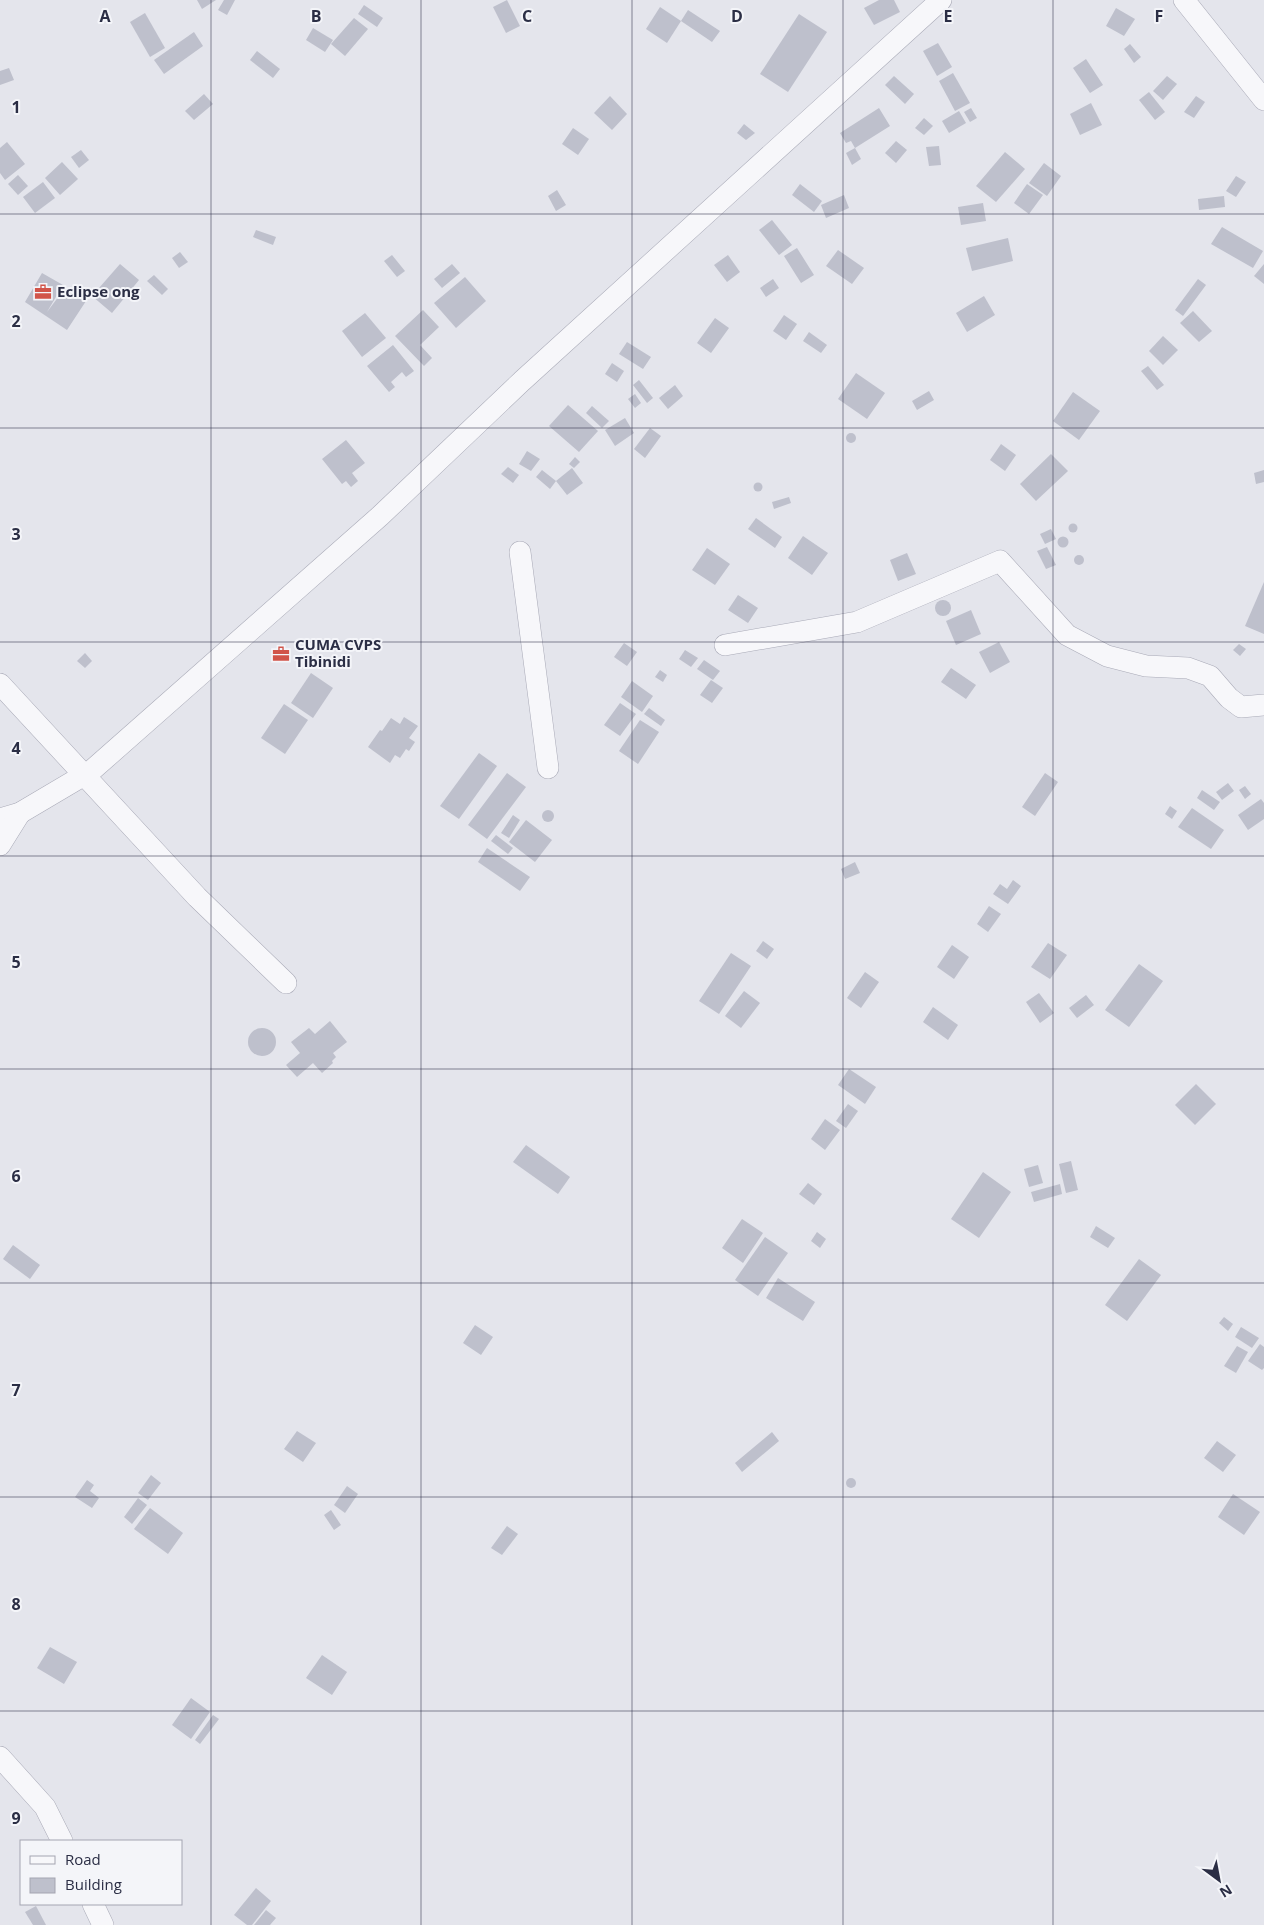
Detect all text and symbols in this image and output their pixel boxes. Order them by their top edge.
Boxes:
text: A [99,5,111,27]
text: B [311,5,321,27]
text: C [522,5,532,27]
text: D [731,5,743,27]
text: E [944,5,953,27]
text: F [1155,5,1163,27]
text: 1 [11,96,21,118]
place label: Eclipse ong [57,281,140,301]
office icon: Eclipse ong [33,282,53,302]
text: 2 [11,310,21,332]
text: 3 [11,523,21,545]
place label: CUMA CVPS Tibinidi [295,634,381,671]
office icon: CUMA CVPS Tibinidi [271,644,291,664]
text: 4 [11,737,21,759]
text: 5 [11,951,21,973]
text: 6 [11,1165,21,1187]
text: 7 [11,1379,21,1401]
text: 8 [11,1593,21,1615]
text: 9 [11,1807,21,1829]
legend [20,1840,182,1905]
text: Road [65,1849,101,1869]
north arrow [1194,1855,1244,1905]
text: Building [65,1874,122,1894]
text: N [1216,1880,1236,1903]

